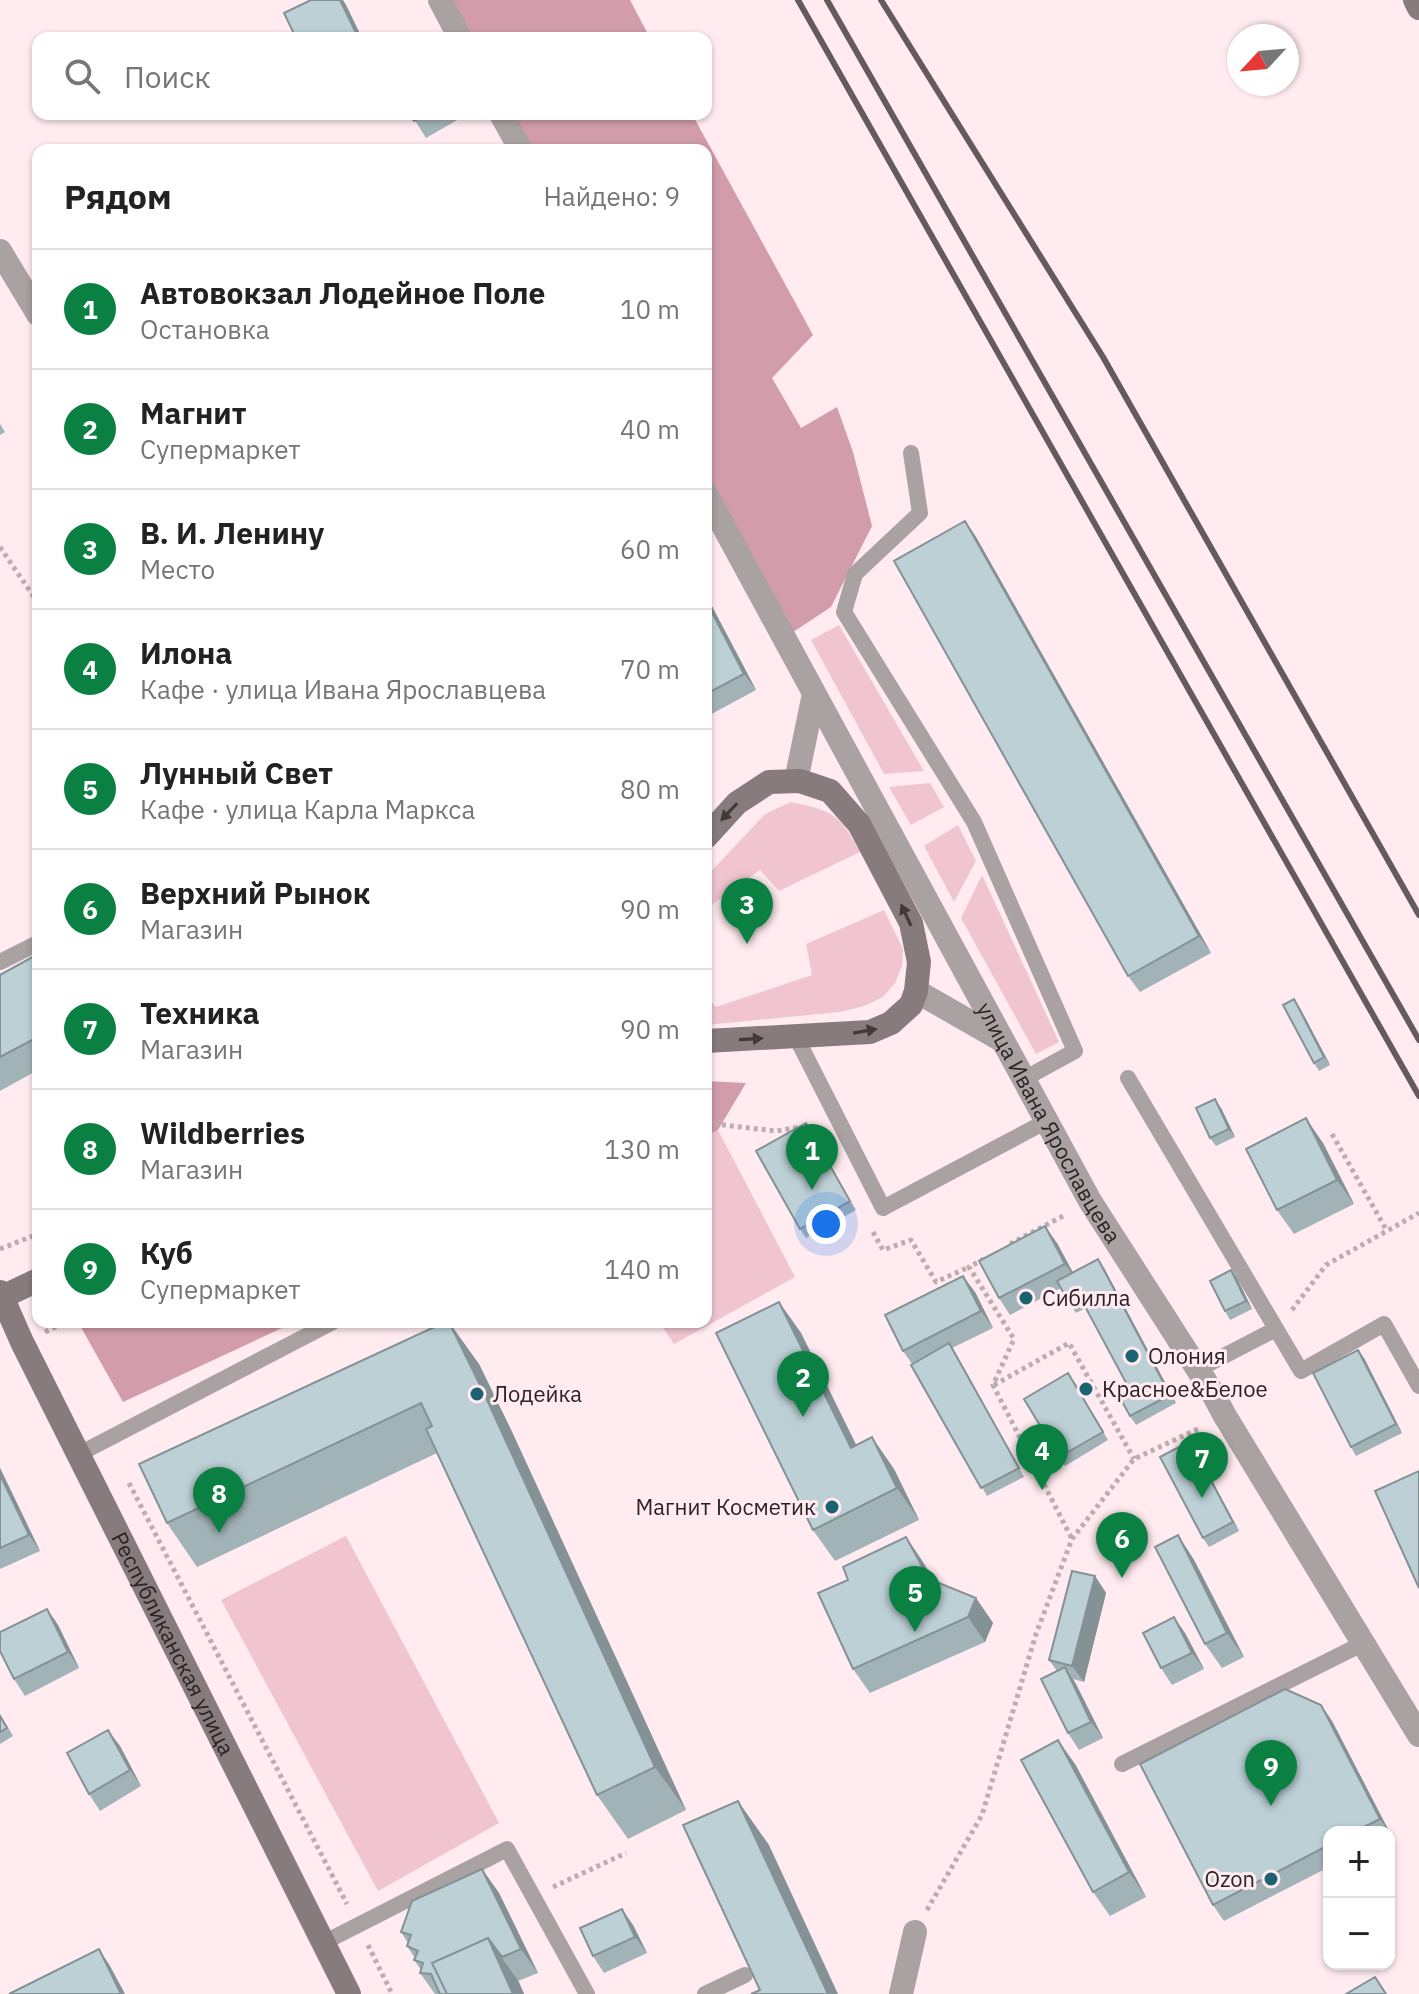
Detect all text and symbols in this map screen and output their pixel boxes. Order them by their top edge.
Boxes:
north arrow [1227,24,1299,96]
search box [32,32,712,120]
icon: search [60,54,104,98]
text: Поиск [124,57,211,96]
text: Рядом [64,174,172,218]
text: Найдено: 9 [543,179,680,213]
text: Автовокзал Лодейное Поле [140,273,545,312]
text: 1 [82,292,98,326]
text: 10 m [620,292,680,326]
text: Остановка [140,312,270,346]
text: Магнит [140,393,246,432]
text: 2 [82,412,98,446]
text: 40 m [620,412,680,446]
text: Супермаркет [140,432,301,466]
text: В. И. Ленину [140,513,324,552]
text: 3 [82,532,98,566]
text: 60 m [620,532,680,566]
text: Место [140,552,215,586]
text: Илона [140,633,232,672]
text: 4 [82,652,98,686]
text: 70 m [620,652,680,686]
text: Кафе · улица Ивана Ярославцева [140,672,546,706]
text: Лунный Свет [140,753,333,792]
text: 5 [82,772,98,806]
text: 80 m [620,772,680,806]
text: Кафе · улица Карла Маркса [140,792,475,826]
one-way arrow [720,802,738,821]
text: Верхний Рынок [140,873,371,912]
pin: 3 [721,878,773,944]
text: 6 [82,892,98,926]
text: 90 m [620,892,680,926]
one-way arrow [899,904,913,927]
text: Магазин [140,912,243,946]
text: Техника [140,993,260,1032]
street label: улица Ивана Ярославцева [971,997,1128,1249]
text: 7 [82,1012,98,1046]
text: 90 m [620,1012,680,1046]
one-way arrow [852,1024,877,1036]
text: Магазин [140,1032,243,1066]
one-way arrow [739,1033,764,1046]
text: Wildberries [140,1113,305,1152]
pin: 1 [786,1124,838,1190]
text: 8 [82,1132,98,1166]
text: 130 m [604,1132,680,1166]
text: Магазин [140,1152,243,1186]
your location [806,1204,846,1244]
text: Куб [140,1233,193,1272]
text: 9 [82,1252,98,1286]
text: 140 m [604,1252,680,1286]
text: Супермаркет [140,1272,301,1306]
place label: Сибилла [1042,1283,1131,1312]
marker: Сибилла [1017,1289,1035,1307]
place label: Олония [1148,1341,1226,1370]
marker: Олония [1123,1347,1141,1365]
pin: 2 [777,1351,829,1417]
place label: Красное&Белое [1102,1374,1268,1403]
place label: Лодейка [493,1379,582,1408]
marker: Красное&Белое [1077,1380,1095,1398]
marker: Лодейка [468,1385,486,1403]
pin: 4 [1016,1424,1068,1490]
pin: 7 [1176,1432,1228,1498]
pin: 8 [193,1467,245,1533]
place label: Магнит Косметик [635,1492,816,1521]
marker: Магнит Косметик [823,1498,841,1516]
pin: 6 [1096,1512,1148,1578]
street label: Республиканская улица [105,1527,242,1760]
pin: 5 [889,1566,941,1632]
pin: 9 [1245,1740,1297,1806]
map controls [1323,1826,1395,1970]
button: + [1323,1826,1395,1898]
place label: Ozon [1205,1864,1255,1893]
marker: Ozon [1262,1870,1280,1888]
button: − [1323,1898,1395,1970]

